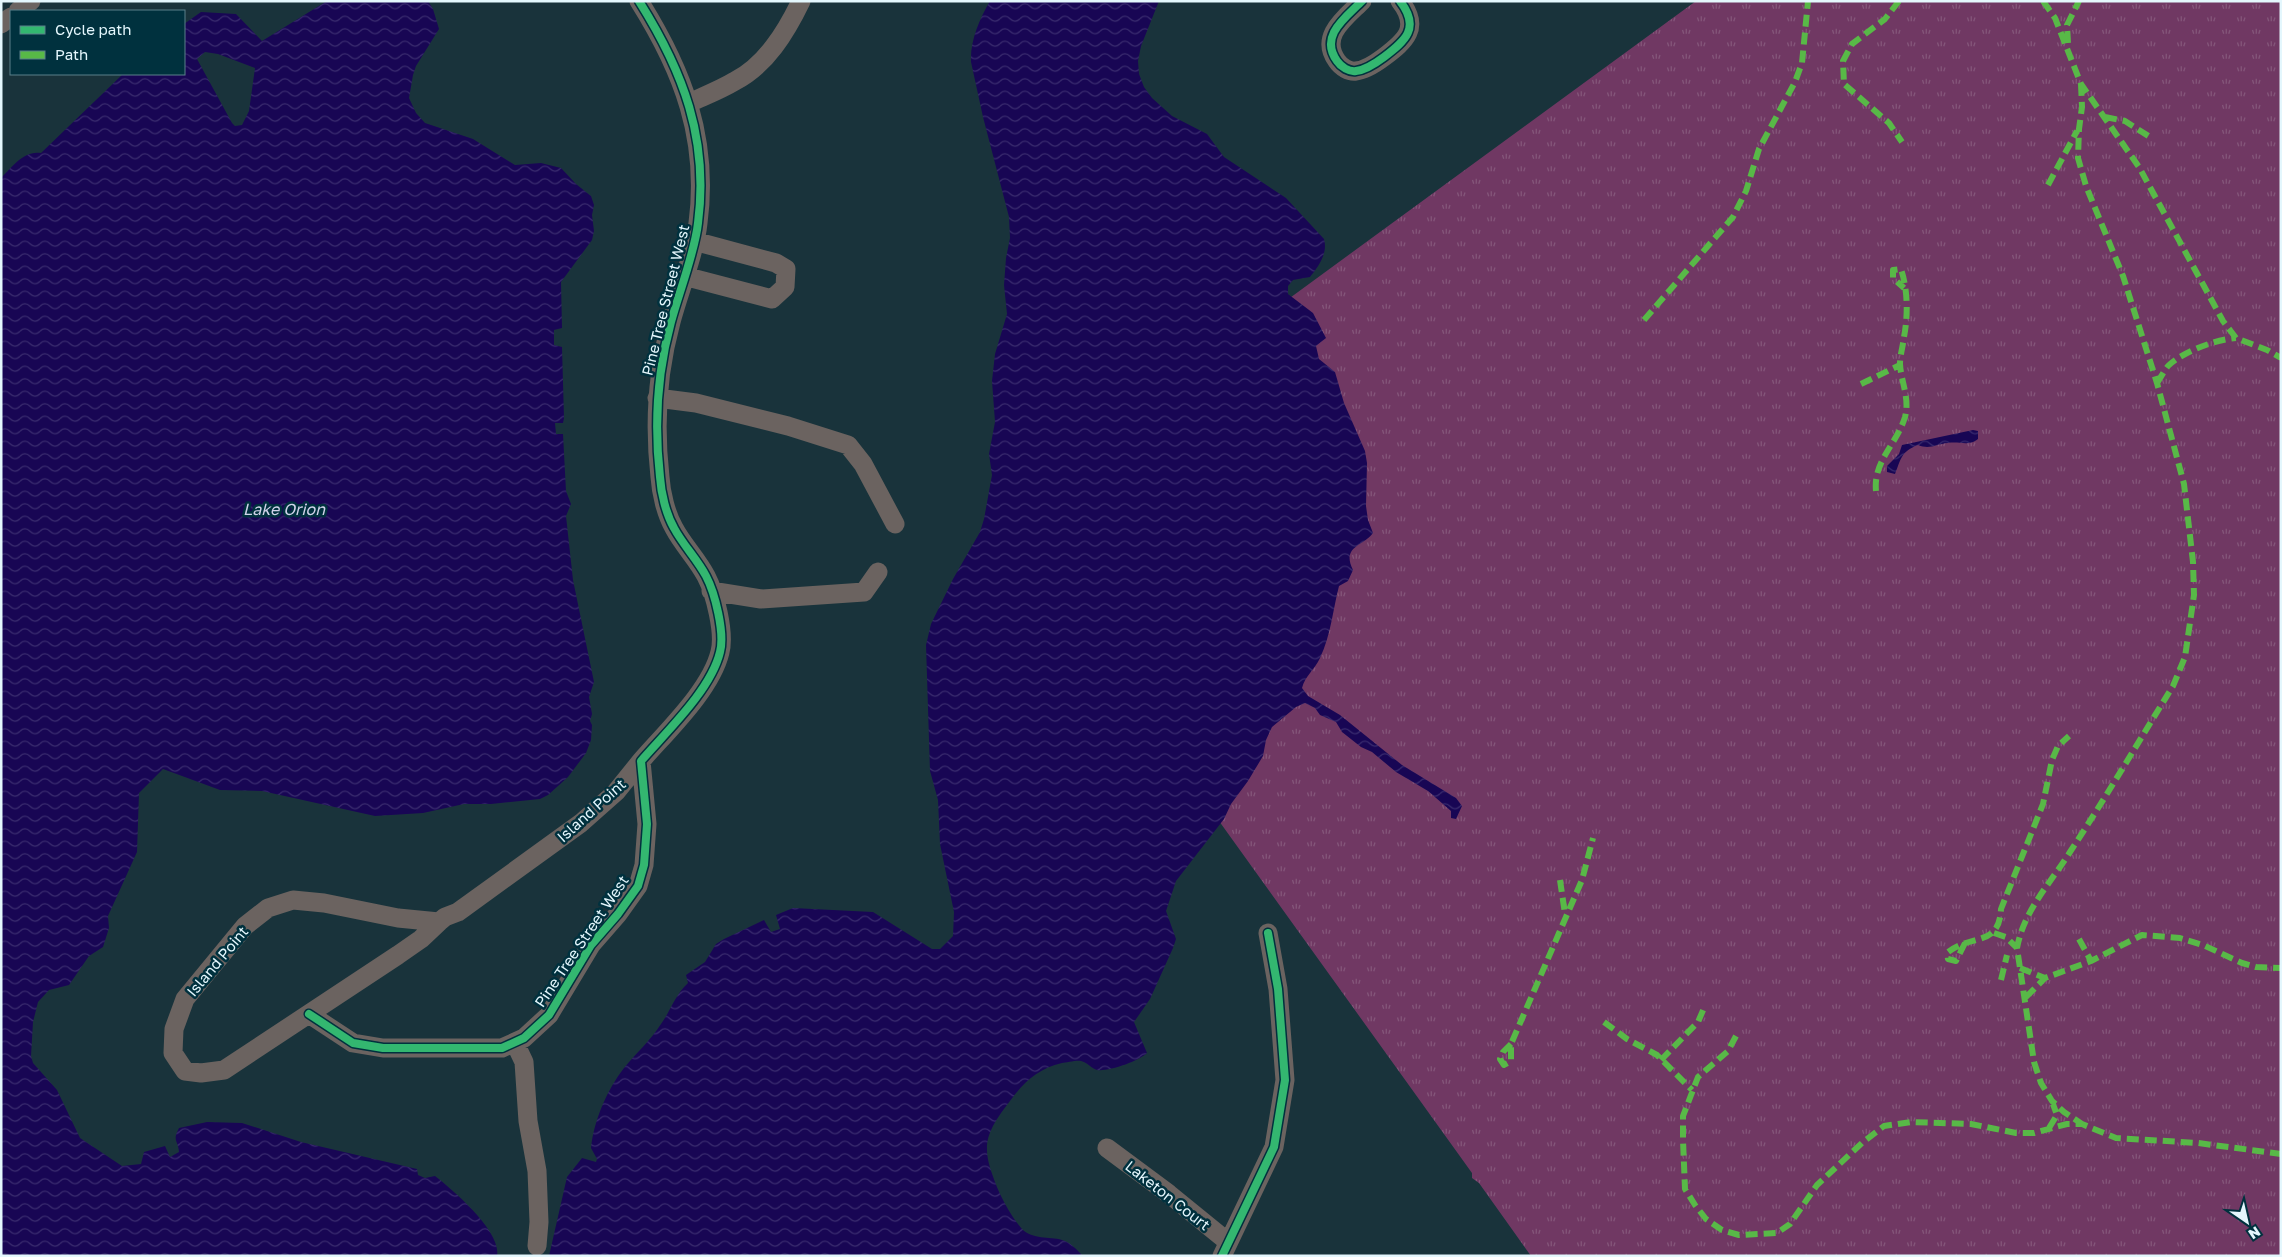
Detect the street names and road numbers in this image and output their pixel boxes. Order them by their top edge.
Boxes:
street label: Pine Tree Street West [638,223,692,377]
street label: Island Point [553,775,629,845]
street label: Pine Tree Street West [530,872,632,1010]
street label: Island Point [182,922,252,1000]
street label: Laketon Court [1122,1156,1214,1234]

